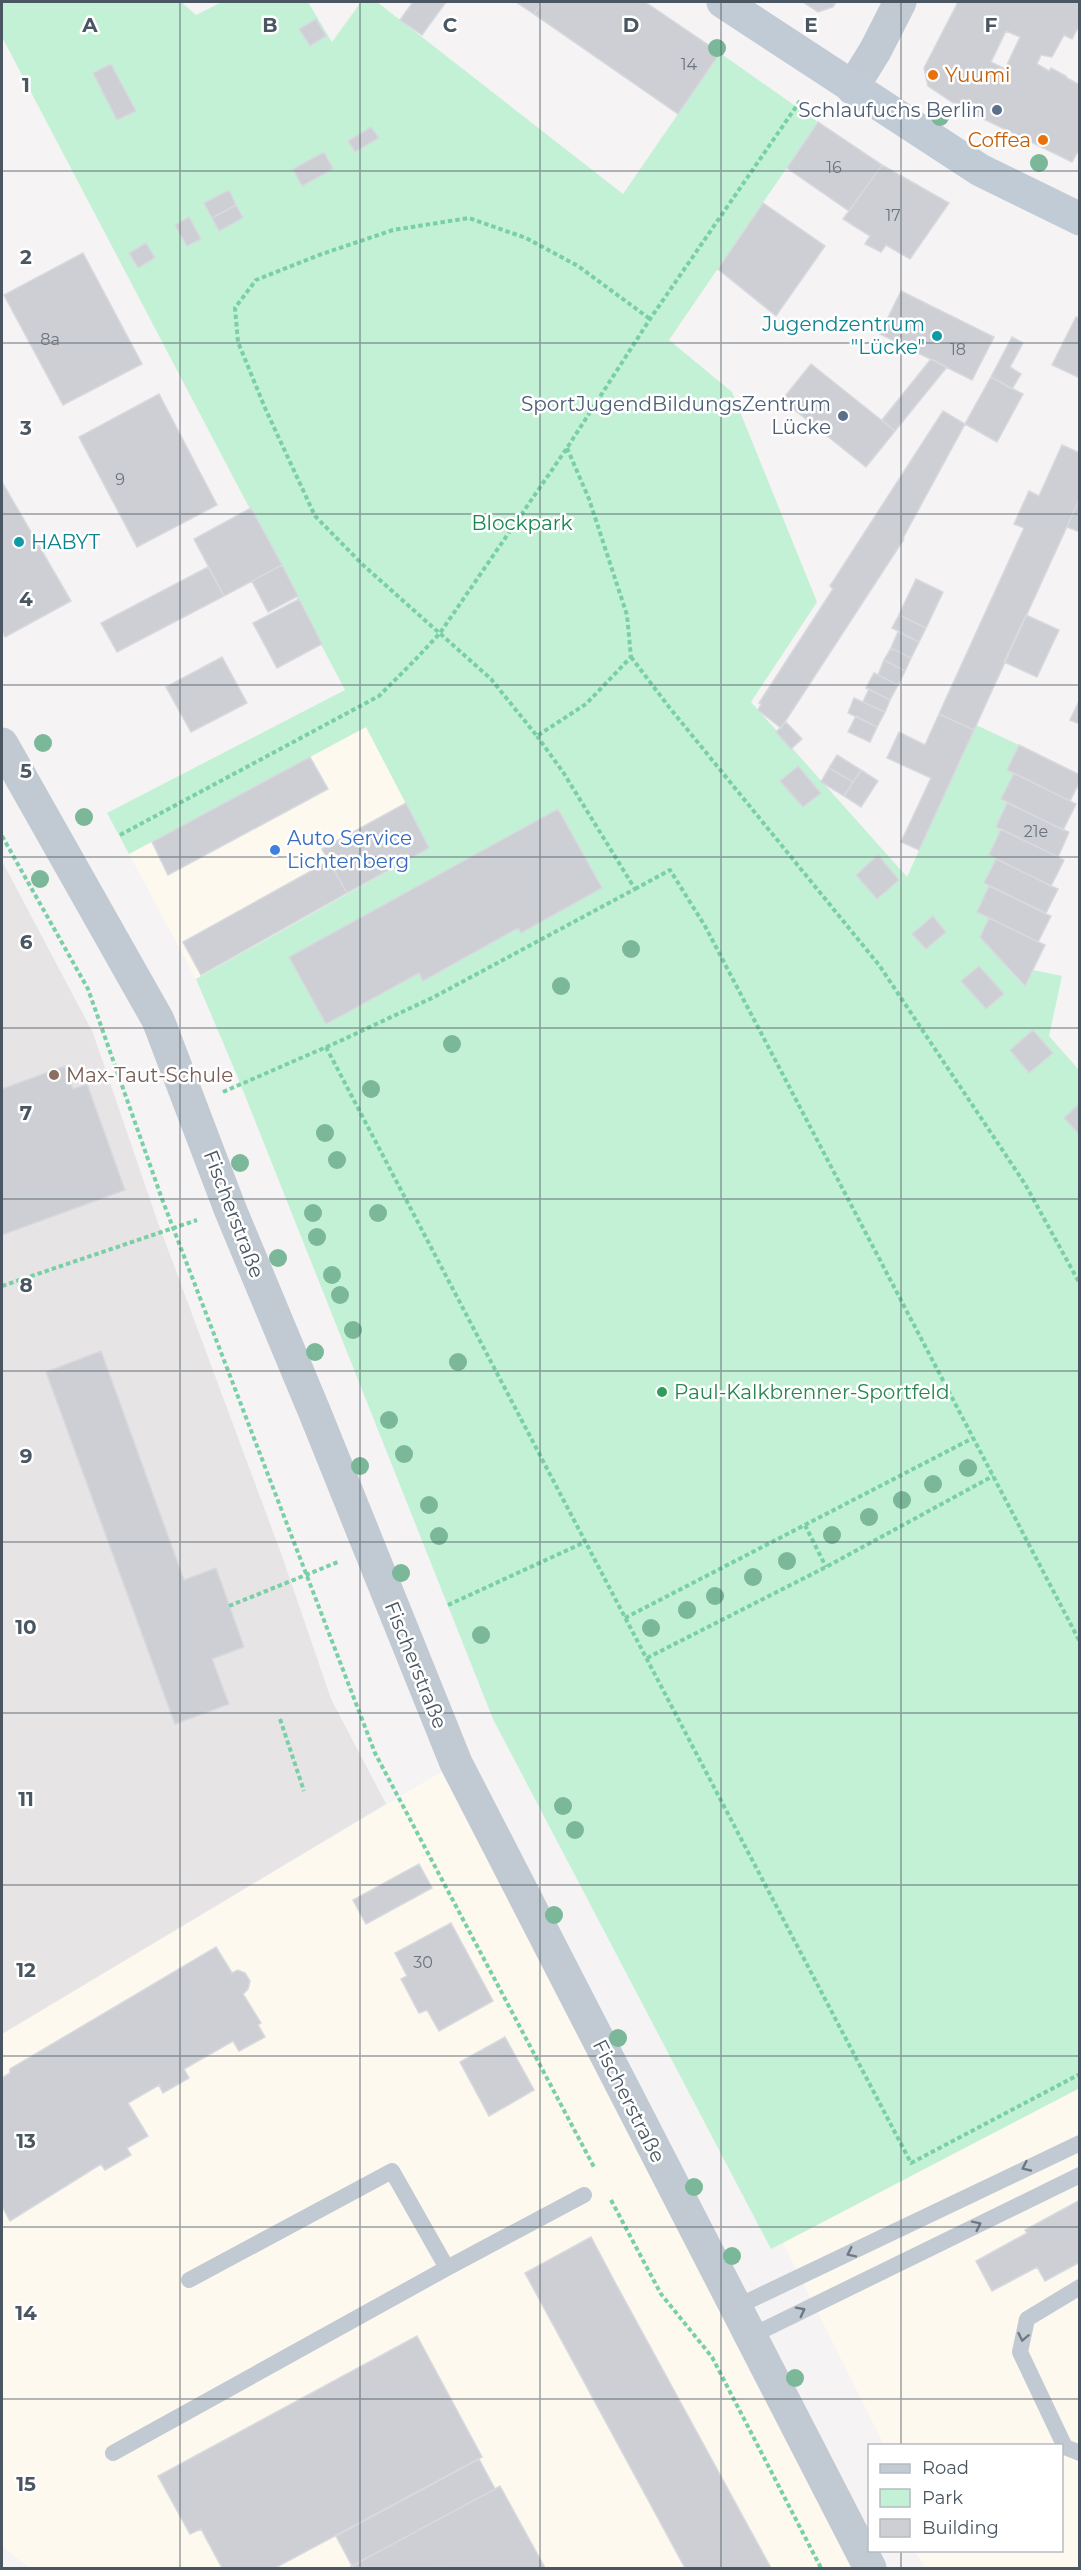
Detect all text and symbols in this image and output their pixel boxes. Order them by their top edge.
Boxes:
text: A [81,13,98,37]
text: B [262,13,278,37]
text: C [443,13,458,37]
text: D [623,13,639,37]
text: E [804,13,818,37]
text: F [985,13,998,37]
house number: 14 [681,55,698,74]
place label: Yuumi [945,63,1010,87]
marker: Yuumi [926,68,940,82]
text: 1 [22,73,30,97]
place label: Schlaufuchs Berlin [798,98,985,122]
marker: Schlaufuchs Berlin [990,103,1004,117]
place label: Coffea [968,128,1031,152]
marker: Coffea [1036,133,1050,147]
house number: 16 [826,158,842,177]
house number: 17 [885,206,901,225]
text: 2 [20,245,32,269]
place label: Jugendzentrum "Lücke" [761,312,925,359]
marker: Jugendzentrum "Lücke" [930,329,944,343]
house number: 8a [40,330,60,349]
house number: 18 [950,340,966,359]
place label: SportJugendBildungsZentrum Lücke [521,392,831,439]
marker: SportJugendBildungsZentrum Lücke [836,409,850,423]
text: 3 [19,416,32,440]
house number: 9 [115,470,125,489]
park label: Blockpark [471,511,573,535]
place label: HABYT [31,530,100,554]
marker: HABYT [12,535,26,549]
text: 4 [19,587,33,611]
text: 5 [20,759,32,783]
house number: 21e [1024,822,1048,841]
place label: Auto Service Lichtenberg [287,826,412,873]
marker: Auto Service Lichtenberg [268,843,282,857]
text: 6 [20,930,33,954]
place label: Max-Taut-Schule [66,1063,233,1087]
marker: Max-Taut-Schule [47,1068,61,1082]
text: 7 [20,1101,32,1125]
street label: Fischerstraße [199,1147,269,1281]
text: 8 [19,1273,33,1297]
place label: Paul-Kalkbrenner-Sportfeld [674,1380,949,1404]
marker: Paul-Kalkbrenner-Sportfeld [655,1385,669,1399]
text: 9 [20,1444,32,1468]
street label: Fischerstraße [380,1598,452,1732]
text: 10 [15,1615,37,1639]
text: 11 [18,1787,34,1811]
house number: 30 [413,1953,433,1972]
text: 12 [16,1958,36,1982]
street label: Fischerstraße [588,2035,670,2167]
text: 13 [16,2129,36,2153]
one-way arrow [1022,2160,1033,2172]
one-way arrow [970,2221,981,2233]
one-way arrow [847,2245,858,2257]
text: 14 [15,2301,37,2325]
one-way arrow [795,2306,806,2318]
one-way arrow [1018,2332,1031,2342]
legend [868,2444,1063,2552]
text: Road [922,2457,969,2479]
text: 15 [16,2472,36,2496]
text: Park [922,2487,963,2509]
text: Building [922,2517,999,2539]

